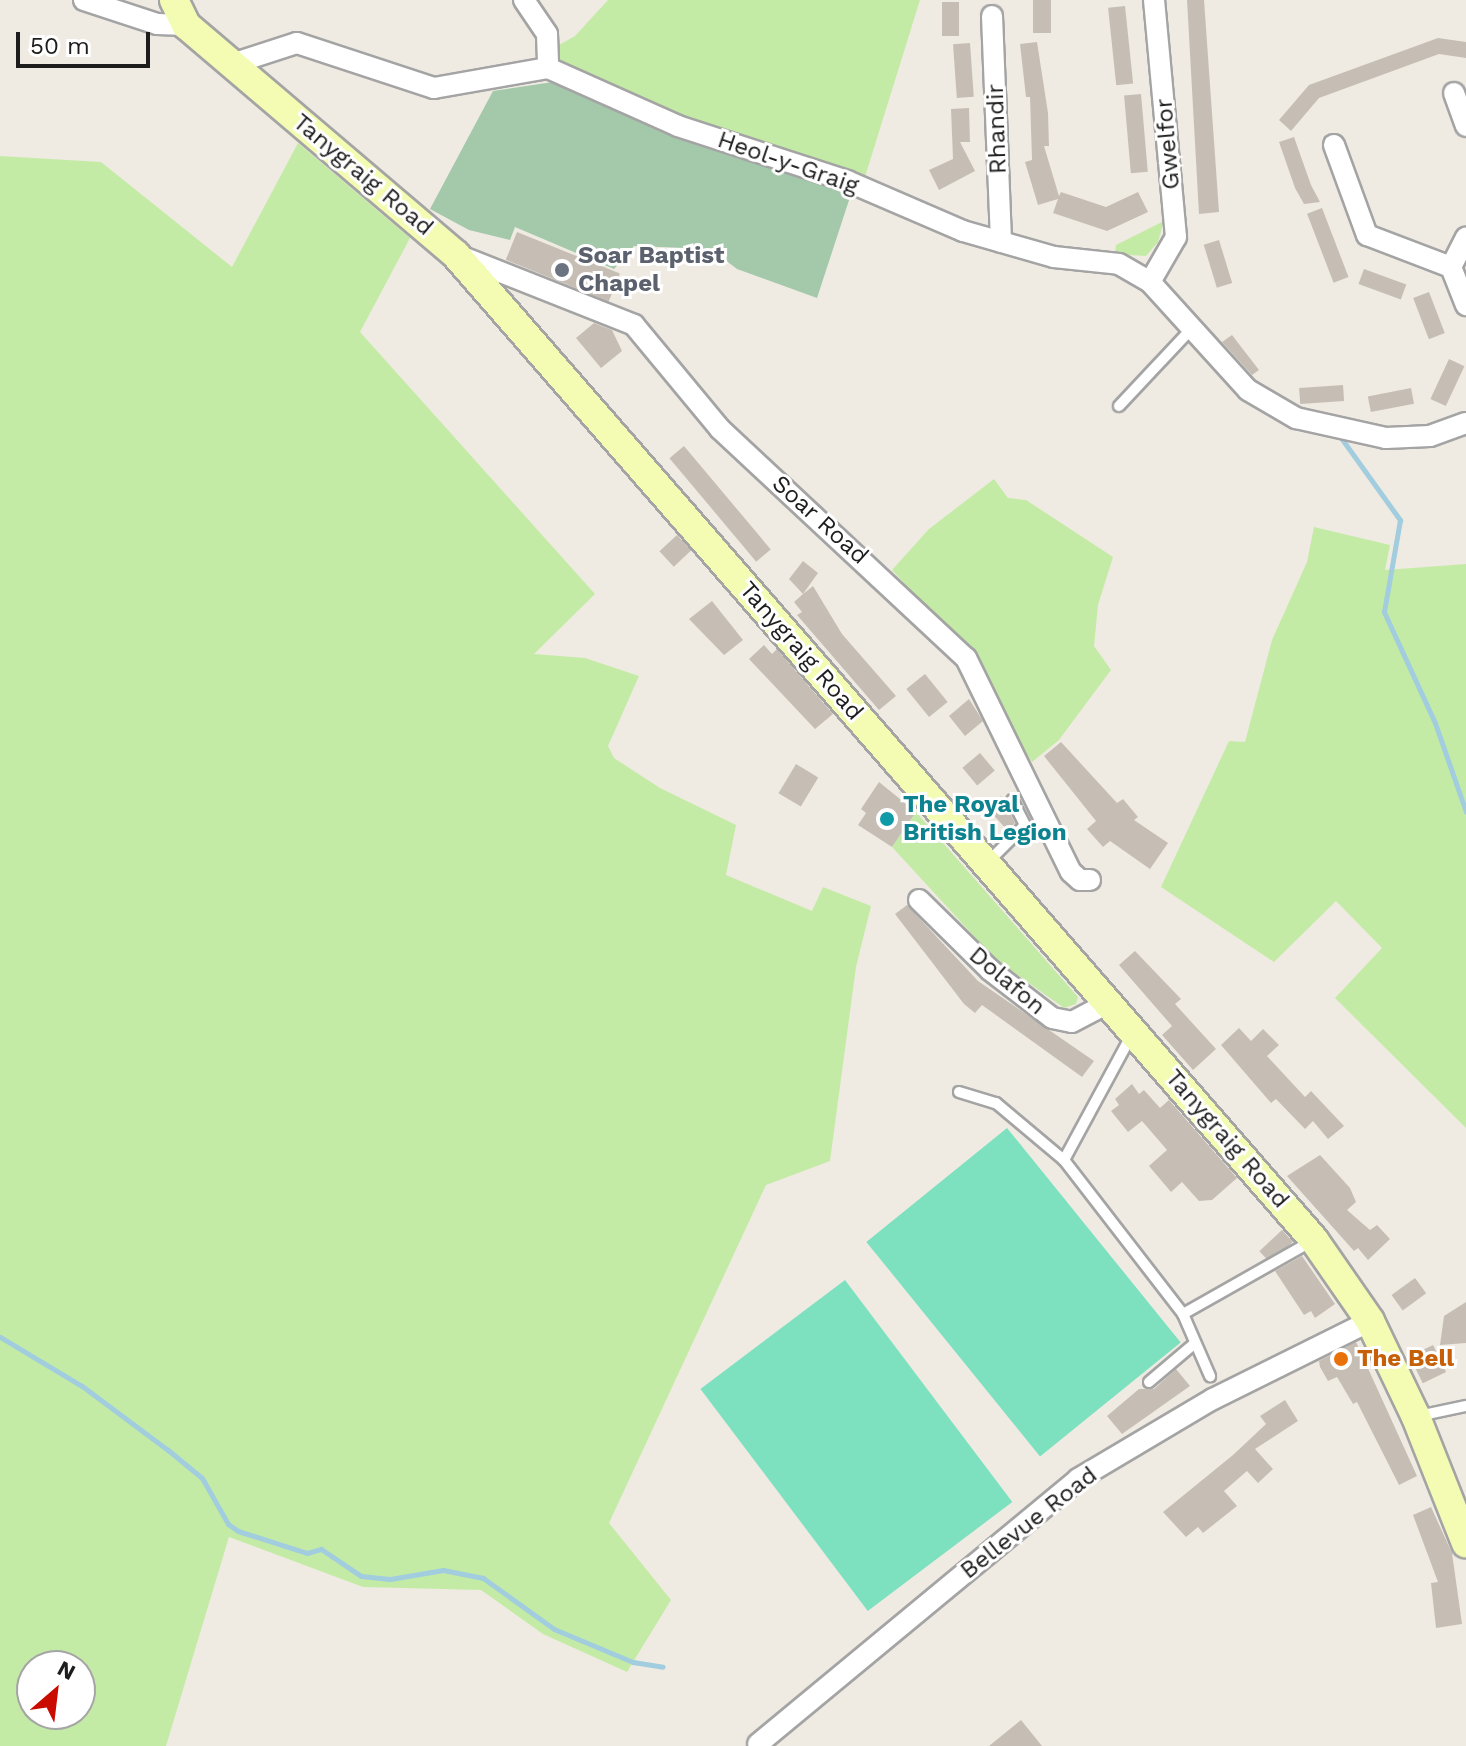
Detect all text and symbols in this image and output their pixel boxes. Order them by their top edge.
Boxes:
scale bar [20,16,154,66]
text: 50 m [30,32,90,60]
street label: Rhandir [981,83,1013,175]
street label: Gwelfor [1150,97,1186,191]
street label: Tanygraig Road [287,108,439,242]
street label: Heol-y-Graig [714,125,862,201]
place label: Soar Baptist Chapel [578,242,725,298]
marker: Soar Baptist Chapel [553,261,571,279]
street label: Soar Road [766,469,874,571]
street label: Tanygraig Road [733,576,869,726]
place label: The Royal British Legion [903,791,1067,847]
marker: The Royal British Legion [878,810,896,828]
street label: Dolafon [963,941,1051,1021]
street label: Tanygraig Road [1159,1064,1295,1214]
place label: The Bell [1357,1345,1454,1373]
marker: The Bell [1332,1350,1350,1368]
street label: Bellevue Road [955,1461,1103,1585]
north arrow [16,1650,96,1730]
text: N [53,1655,80,1685]

